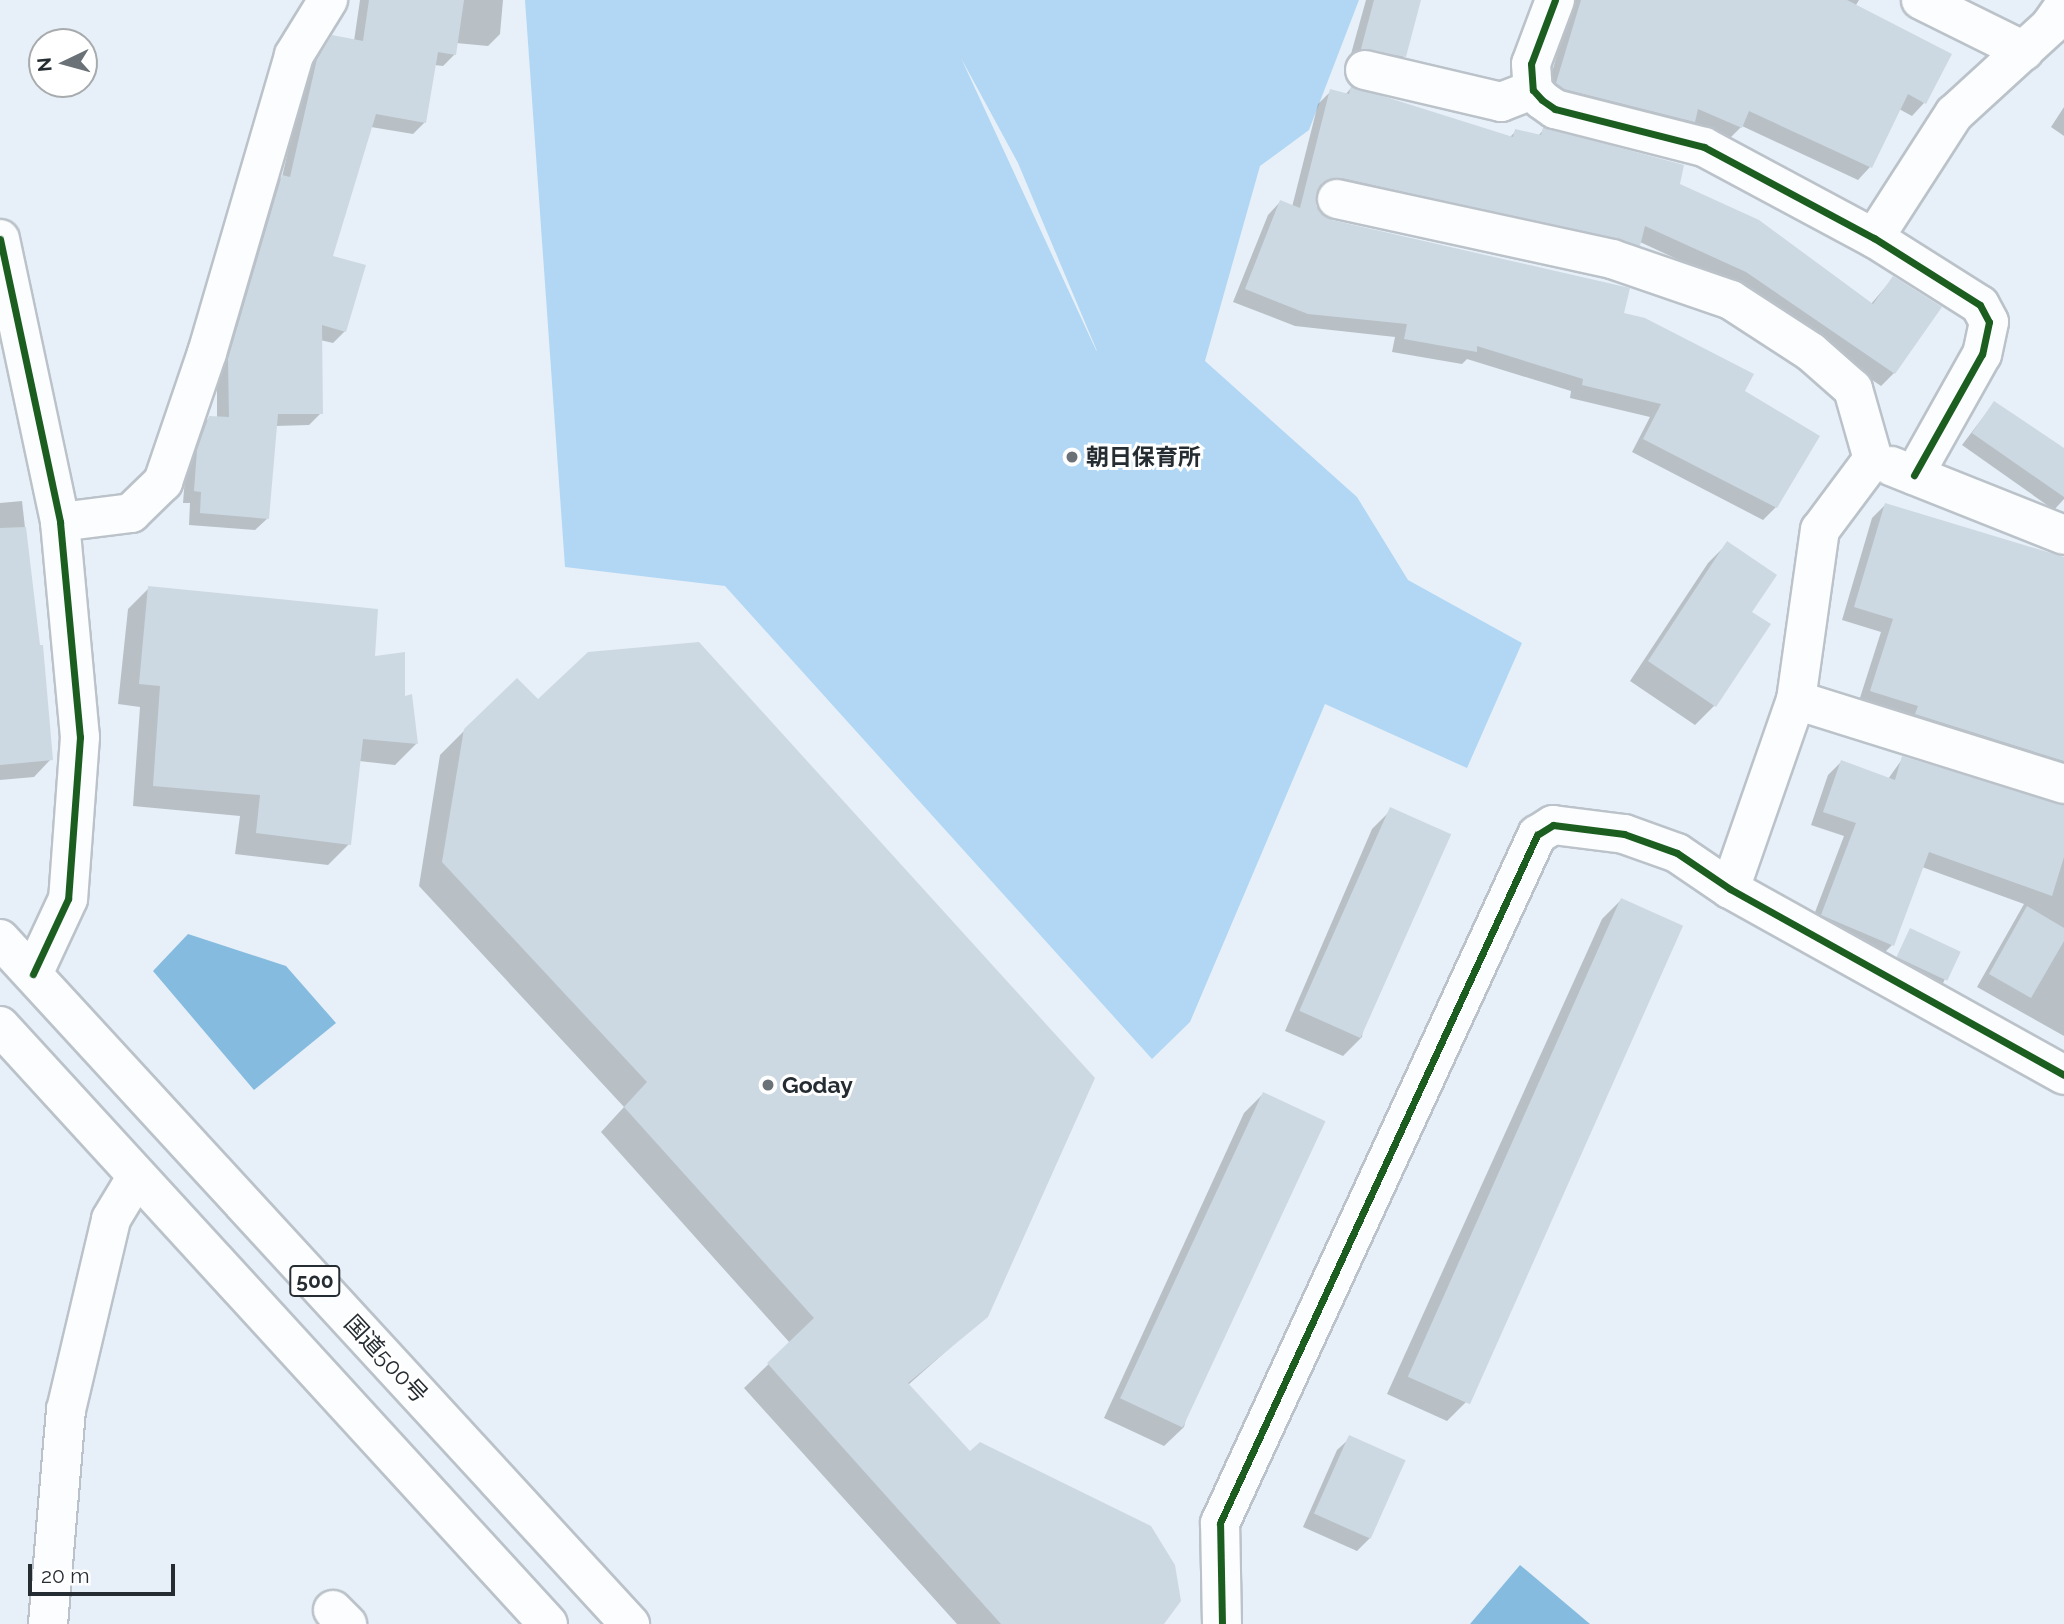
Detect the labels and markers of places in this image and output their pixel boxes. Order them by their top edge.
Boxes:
place label: 朝日保育所 [1086,443,1201,471]
marker: 朝日保育所 [1064,449,1080,465]
place label: Goday [782,1071,853,1099]
marker: Goday [760,1077,776,1093]

